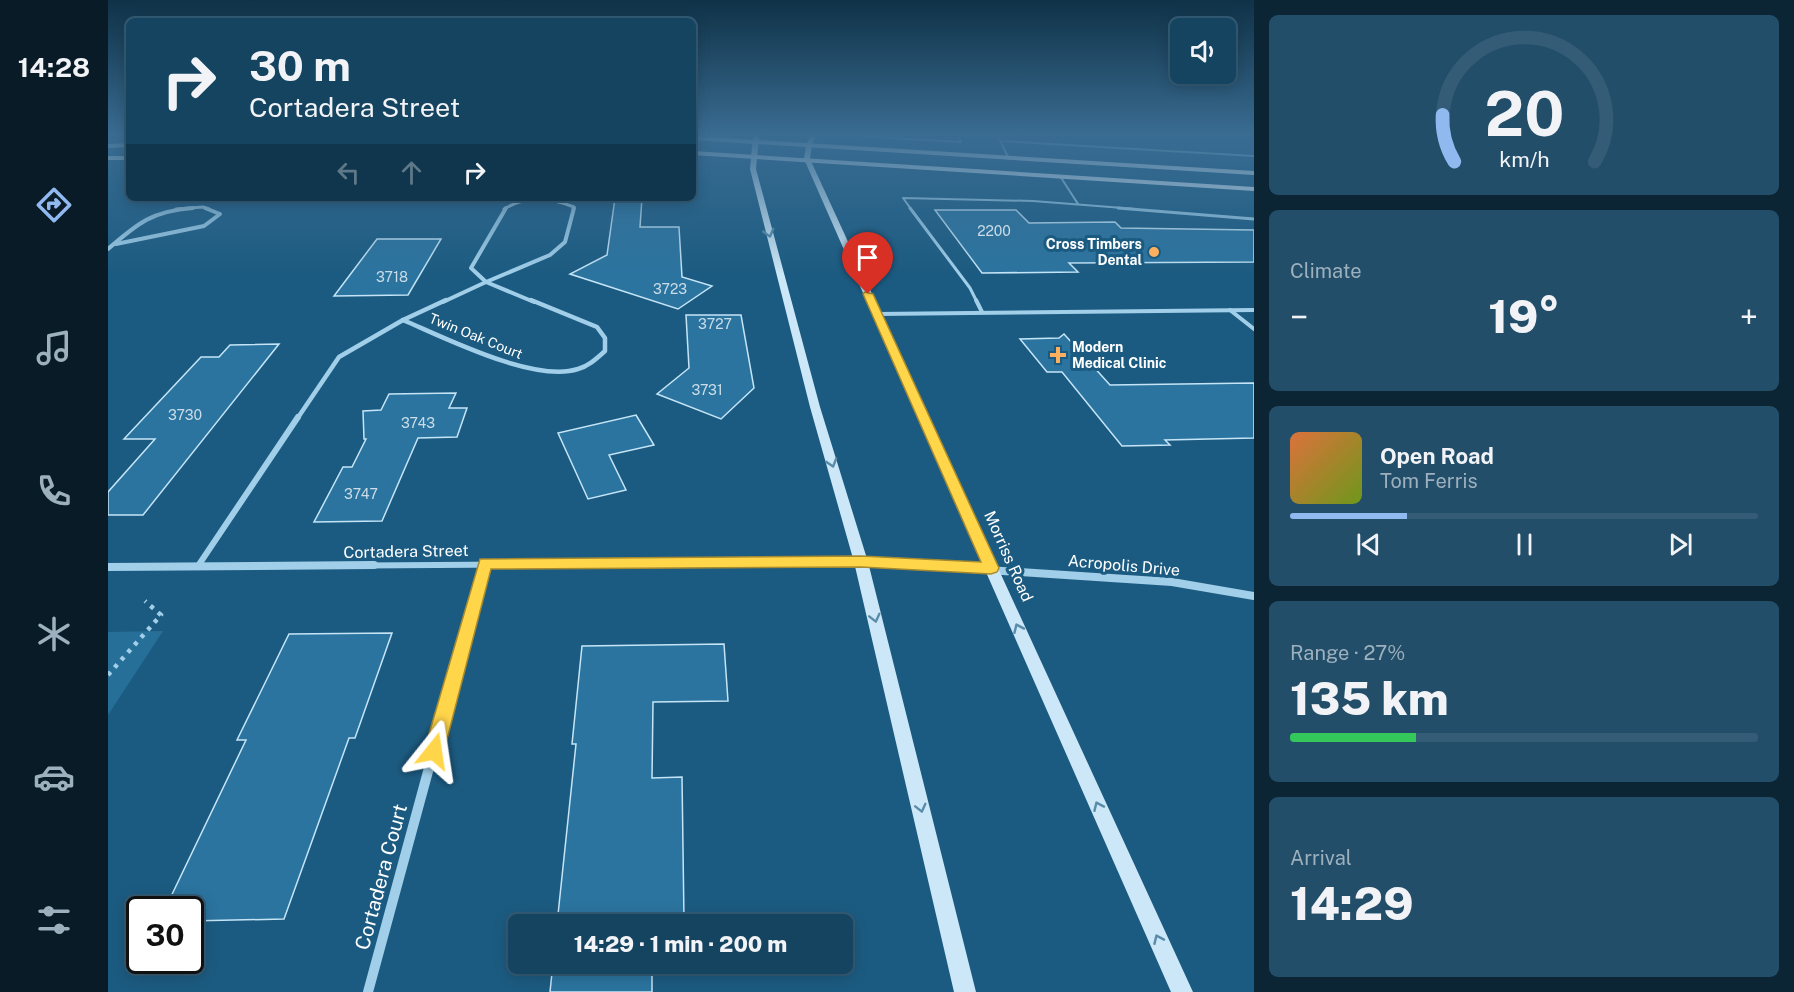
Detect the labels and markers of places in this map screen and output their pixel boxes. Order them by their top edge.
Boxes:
pin [842,232,893,294]
place label: Cross Timbers Dental [1046,236,1142,268]
marker: Cross Timbers Dental [1147,245,1161,259]
place label: Modern Medical Clinic [1072,339,1167,371]
marker: Modern Medical Clinic [1049,346,1067,364]

